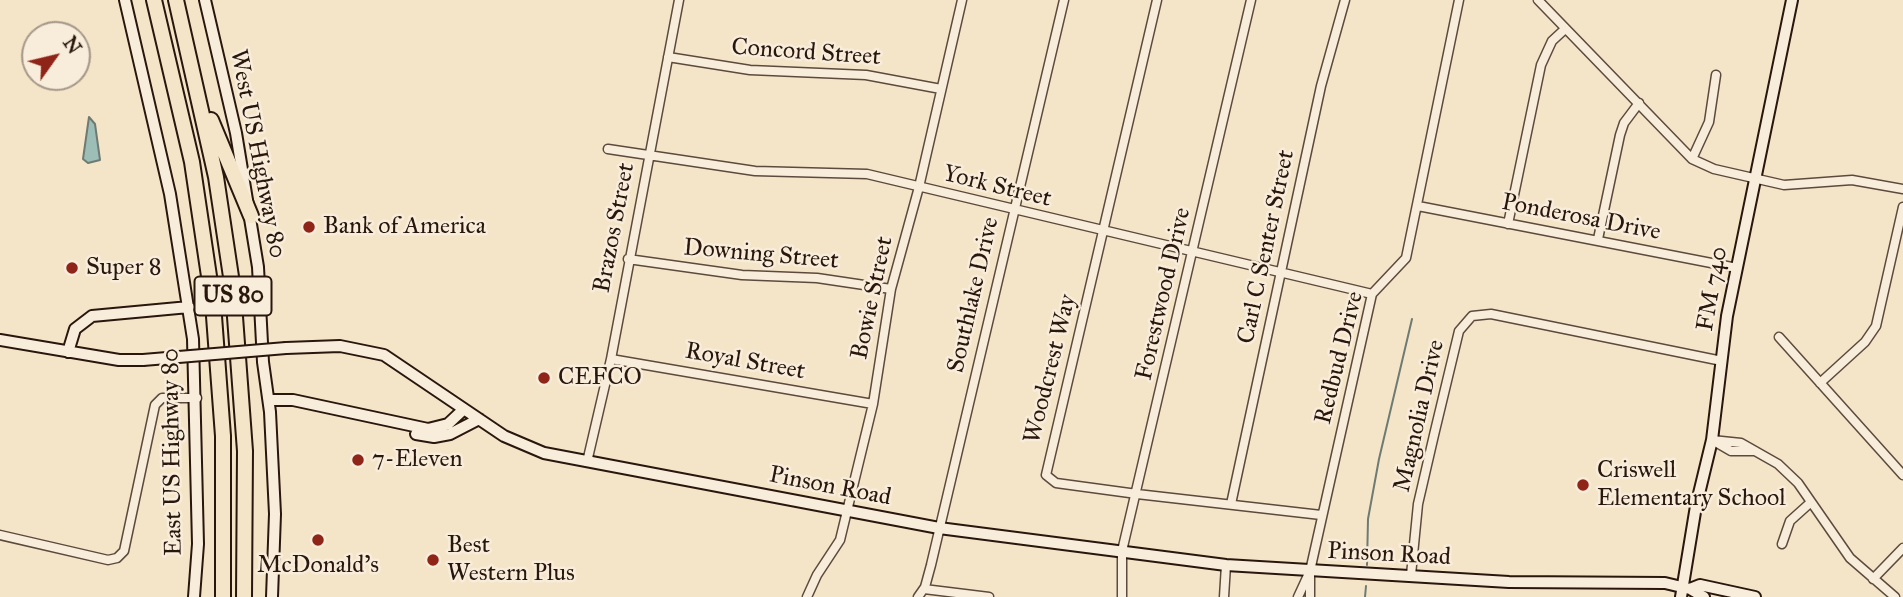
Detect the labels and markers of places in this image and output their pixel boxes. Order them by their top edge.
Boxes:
place label: Bank of America [323,213,486,241]
marker: Bank of America [301,219,317,235]
place label: Super 8 [86,254,162,282]
marker: Super 8 [64,260,80,276]
place label: CEFCO [558,364,642,392]
marker: CEFCO [536,370,552,386]
place label: 7-Eleven [372,446,462,474]
marker: 7-Eleven [350,452,366,468]
place label: Criswell Elementary School [1597,457,1786,513]
marker: Criswell Elementary School [1575,477,1591,493]
marker: McDonald's [310,532,326,548]
place label: Best Western Plus [447,532,575,588]
place label: McDonald's [257,552,379,580]
marker: Best Western Plus [425,552,441,568]

